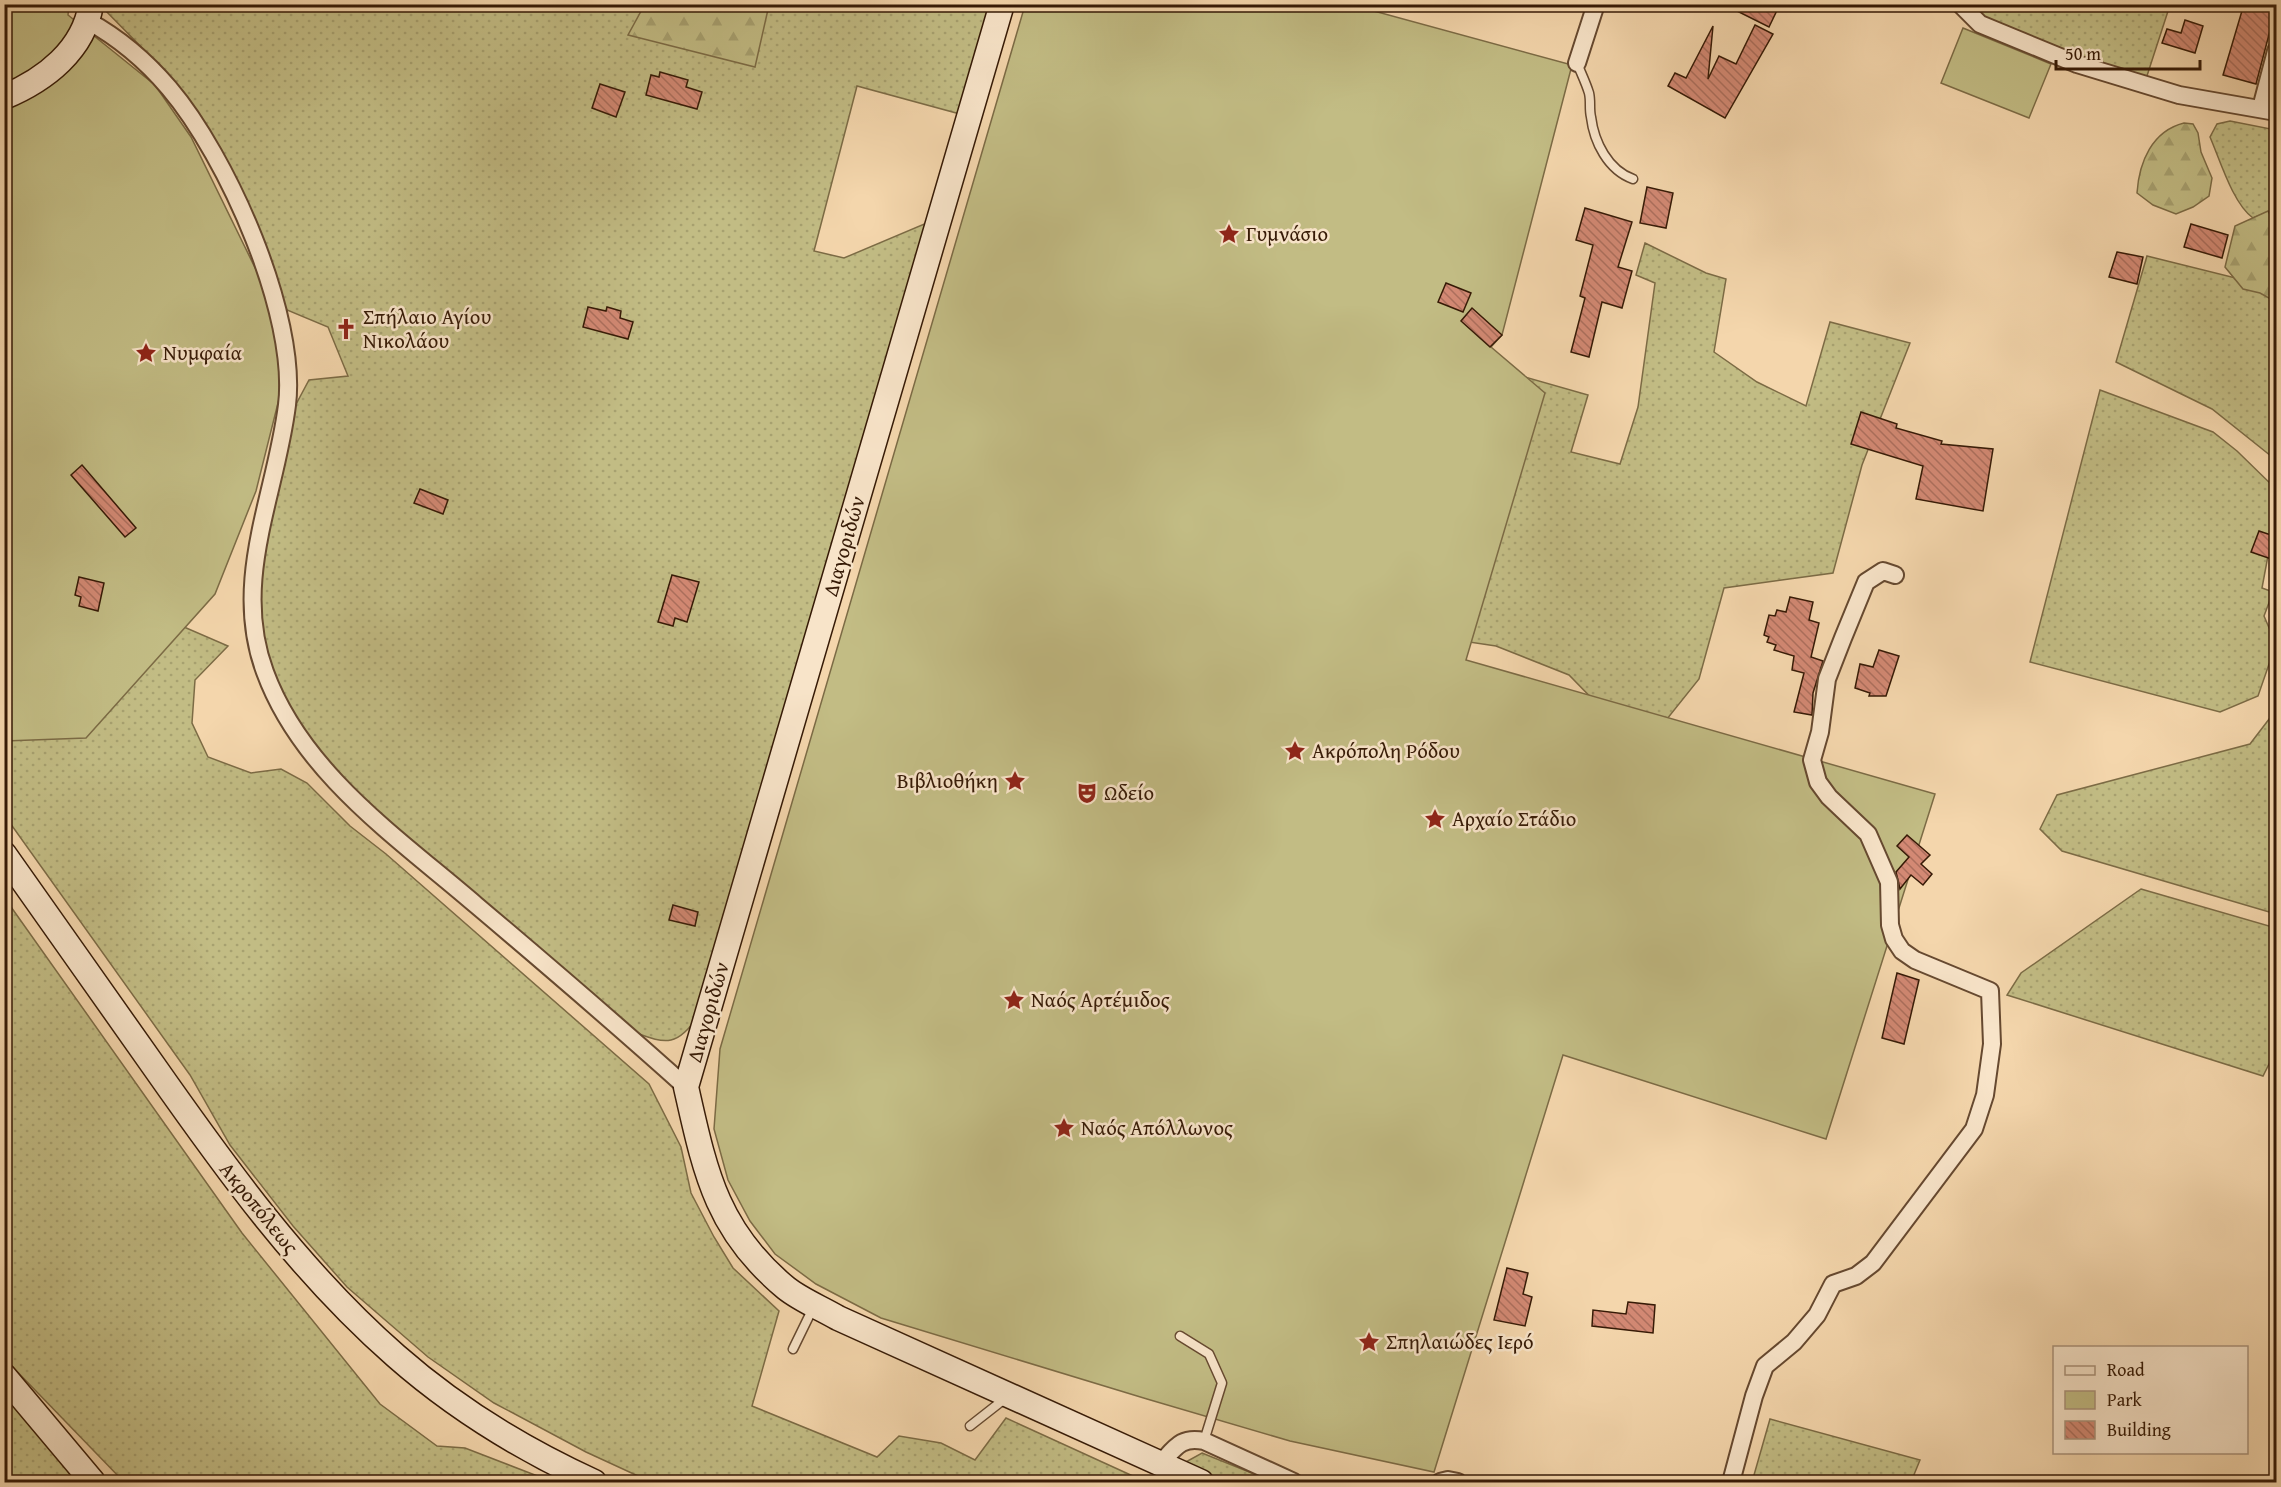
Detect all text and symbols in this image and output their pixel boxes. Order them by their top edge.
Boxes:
scale bar [2056,33,2200,71]
text: 50 m [2065,40,2101,67]
place label: Γυμνάσιο [1246,218,1328,249]
place icon: Γυμνάσιο [1217,222,1241,246]
place label: Σπήλαιο Αγίου Νικολάου [363,301,491,356]
church icon: Σπήλαιο Αγίου Νικολάου [334,317,358,341]
place label: Νυμφαία [163,337,242,368]
place icon: Νυμφαία [134,341,158,365]
street label: Διαγοριδών [814,492,873,600]
place label: Ακρόπολη Ρόδου [1312,735,1460,766]
place icon: Ακρόπολη Ρόδου [1283,739,1307,763]
place label: Βιβλιοθήκη [897,765,998,796]
place icon: Βιβλιοθήκη [1003,769,1027,793]
place label: Ωδείο [1104,777,1154,808]
theatre icon: Ωδείο [1075,781,1099,805]
place label: Αρχαίο Στάδιο [1452,803,1576,834]
place icon: Αρχαίο Στάδιο [1423,807,1447,831]
street label: Διαγοριδών [678,958,737,1066]
place label: Ναός Αρτέμιδος [1031,984,1170,1015]
place icon: Ναός Αρτέμιδος [1002,988,1026,1012]
place label: Ναός Απόλλωνος [1081,1112,1233,1143]
place icon: Ναός Απόλλωνος [1052,1116,1076,1140]
street label: Ακροπόλεως [212,1155,306,1261]
place label: Σπηλαιώδες Ιερό [1386,1326,1534,1357]
place icon: Σπηλαιώδες Ιερό [1357,1330,1381,1354]
legend [2053,1346,2248,1454]
text: Road [2107,1356,2145,1383]
text: Park [2107,1386,2143,1413]
text: Building [2107,1416,2171,1443]

